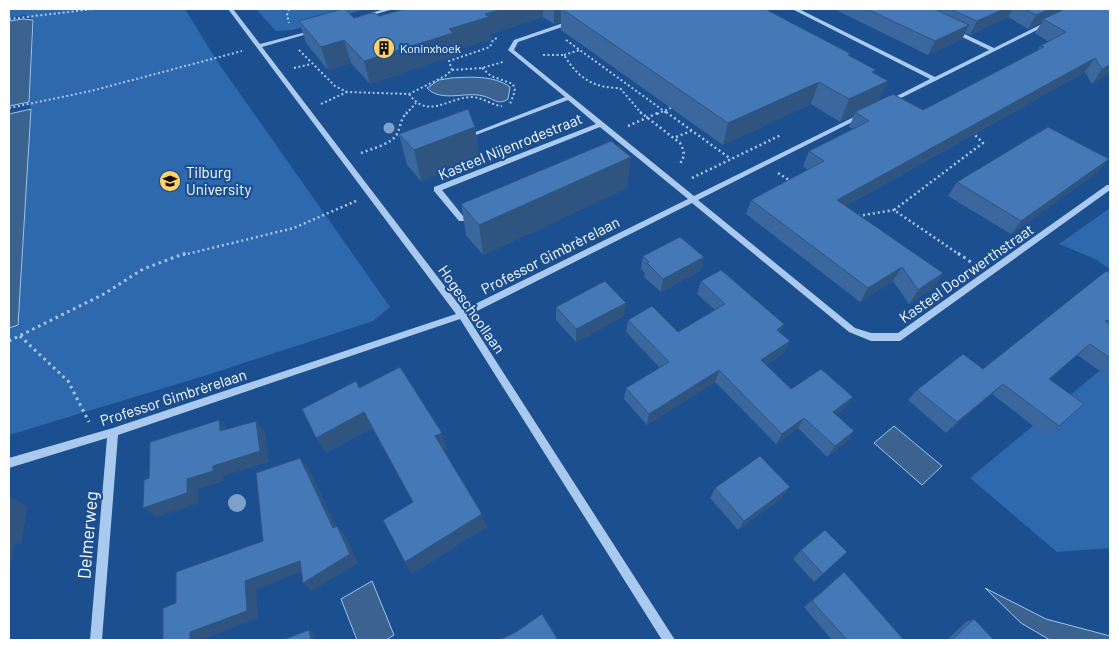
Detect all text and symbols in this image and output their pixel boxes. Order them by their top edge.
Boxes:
building icon: Koninxhoek [372,36,396,60]
place label: Koninxhoek [400,41,461,55]
street label: Kasteel Nijenrodestraat [435,109,585,183]
place label: Tilburg University [186,163,251,198]
school or university icon: Tilburg University [158,169,182,193]
street label: Professor Gimbrèrelaan [478,212,622,298]
street label: Kasteel Doorwerthstraat [895,220,1037,326]
street label: Hogeschoollaan [435,261,509,357]
street label: Professor Gimbrèrelaan [98,365,248,429]
street label: Delmerweg [72,490,102,580]

